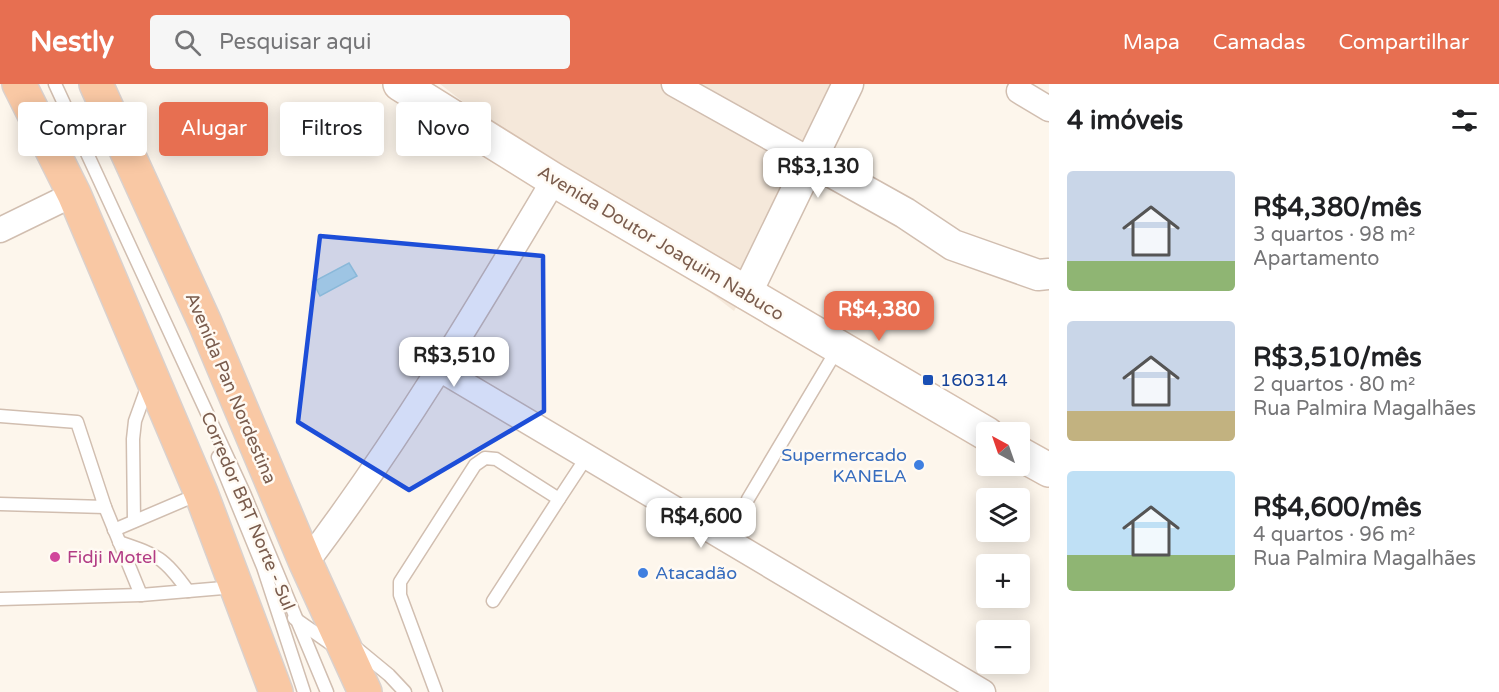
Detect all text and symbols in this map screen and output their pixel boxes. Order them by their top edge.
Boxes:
search box [150,15,570,69]
text: Nestly [30,25,114,59]
icon: search [171,26,204,59]
text: Pesquisar aqui [219,29,371,55]
text: Mapa [1123,30,1180,55]
text: Camadas [1213,30,1305,55]
text: Compartilhar [1338,30,1469,55]
chip: Comprar [18,102,147,156]
chip: Alugar [159,102,268,156]
chip: Filtros [280,102,384,156]
chip: Novo [396,102,491,156]
icon: filters [1448,104,1481,137]
text: 4 imóveis [1067,105,1183,136]
pin: R$3,130 [763,148,873,199]
text: R$3,130 [777,155,859,179]
street label: Avenida Doutor Joaquim Nabuco [534,161,788,325]
text: R$4,380/mês [1253,192,1422,223]
icon: home [1115,195,1187,267]
text: 3 quartos · 98 m² [1253,223,1415,247]
text: Apartamento [1253,247,1379,271]
street label: Avenida Pan Nordestina [181,289,281,487]
pin: R$4,380 [824,291,934,342]
text: R$4,380 [838,298,920,322]
pin: R$3,510 [399,337,509,388]
text: R$3,510/mês [1253,342,1422,373]
text: R$3,510 [413,344,495,368]
icon: home [1115,345,1187,417]
place label: 160314 [940,369,1008,391]
marker: 160314 [921,373,935,387]
text: 2 quartos · 80 m² [1253,373,1415,397]
text: Rua Palmira Magalhães [1253,397,1476,421]
street label: Corredor BRT Norte - Sul [196,408,300,614]
north arrow [976,422,1030,476]
map controls [976,422,1030,674]
place label: Supermercado KANELA [781,444,907,487]
marker: Supermercado KANELA [912,458,926,472]
button: layers [976,488,1030,542]
text: R$4,600/mês [1253,492,1422,523]
icon: home [1115,495,1187,567]
pin: R$4,600 [646,498,756,549]
text: R$4,600 [660,505,742,529]
text: 4 quartos · 96 m² [1253,523,1415,547]
place label: Fidji Motel [67,546,157,568]
text: Rua Palmira Magalhães [1253,547,1476,571]
marker: Fidji Motel [48,550,62,564]
button: + [976,554,1030,608]
place label: Atacadão [655,562,737,584]
marker: Atacadão [636,566,650,580]
button: − [976,620,1030,674]

